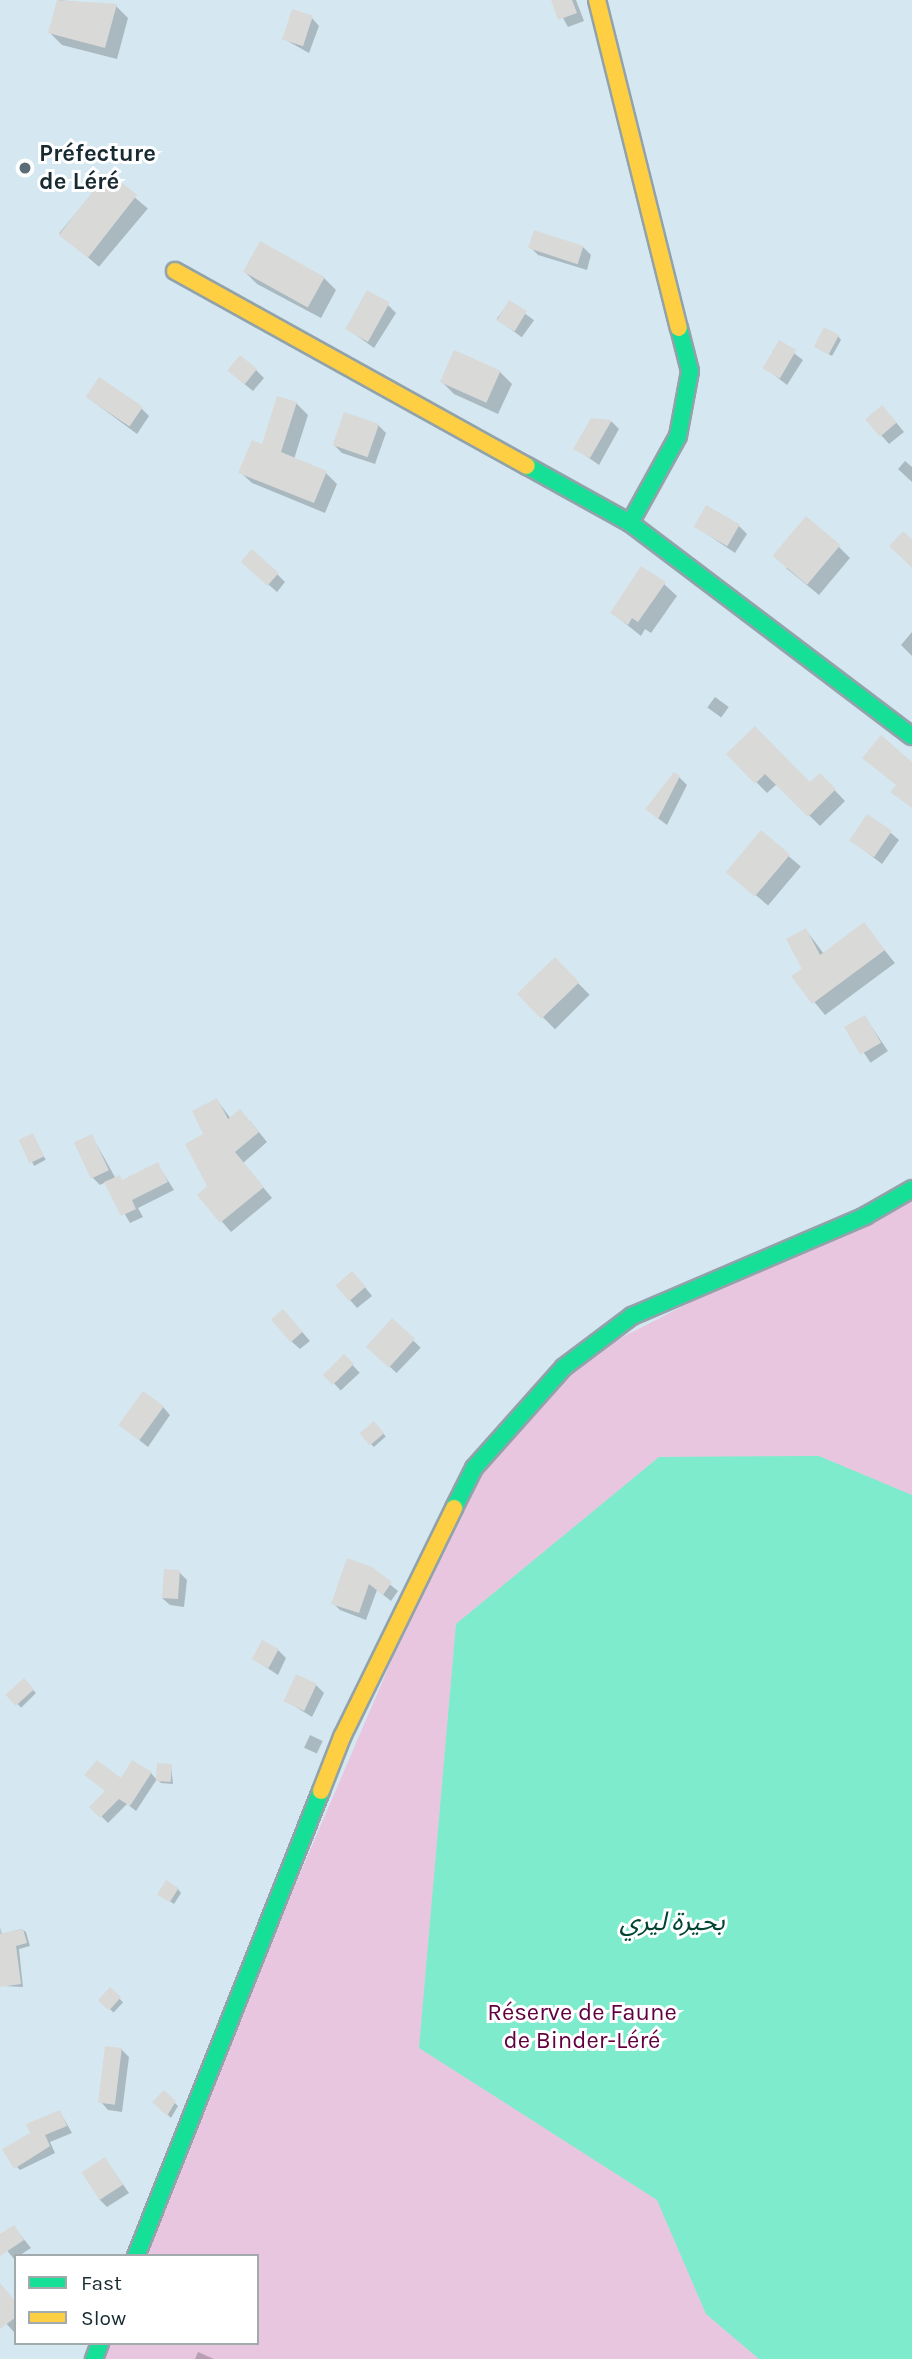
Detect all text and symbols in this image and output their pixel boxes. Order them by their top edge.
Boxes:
place label: Préfecture de Léré [39,140,156,196]
marker: Préfecture de Léré [17,160,33,176]
water label: بحيرة ليري [619,1906,725,1938]
park label: Réserve de Faune de Binder-Léré [487,1999,677,2055]
legend [14,2254,259,2345]
text: Fast [81,2271,122,2295]
text: Slow [81,2306,126,2330]

